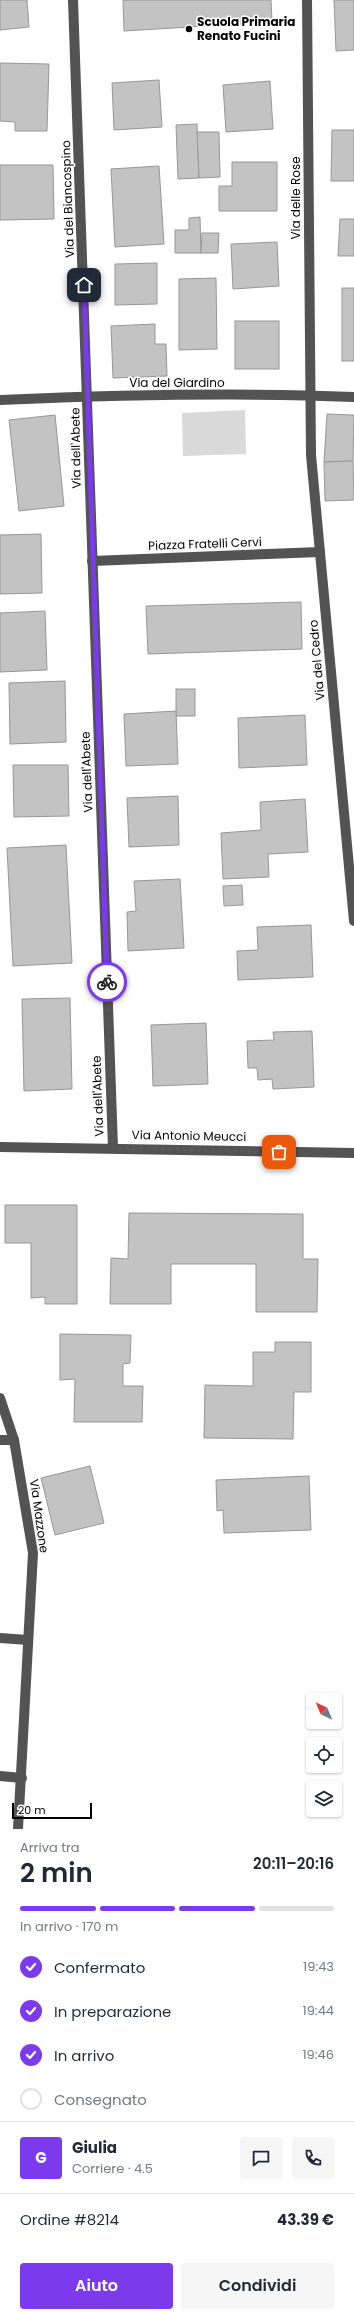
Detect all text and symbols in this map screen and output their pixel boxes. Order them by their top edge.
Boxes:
place label: Scuola Primaria Renato Fucini [197,13,295,44]
marker: Scuola Primaria Renato Fucini [184,24,194,34]
street label: Via del Biancospino [57,140,78,258]
street label: Via delle Rose [287,156,304,240]
pin [67,268,101,302]
icon: home [73,274,95,296]
street label: Via del Giardino [129,374,225,391]
street label: Via dell'Abete [66,407,85,489]
street label: Piazza Fratelli Cervi [148,533,262,554]
street label: Via del Cedro [304,619,329,701]
street label: Via dell'Abete [77,731,96,813]
courier [87,962,127,1002]
icon: bike [96,971,118,993]
street label: Via dell'Abete [88,1055,107,1137]
street label: Via Antonio Meucci [132,1126,247,1145]
pin [262,1135,296,1169]
icon: bag [268,1141,290,1163]
street label: Via Mazzone [26,1478,53,1554]
north arrow [306,1693,342,1729]
map controls [306,1693,342,1817]
button: locate [306,1737,342,1773]
button: layers [306,1781,342,1817]
scale bar [12,1801,92,1820]
text: 20 m [18,1802,46,1818]
text: Arriva tra [20,1838,80,1857]
text: 20:11–20:16 [253,1853,334,1874]
text: 2 min [20,1855,93,1891]
text: In arrivo · 170 m [20,1917,118,1936]
icon: check [20,1956,42,1978]
text: Confermato [54,1957,145,1978]
text: 19:43 [303,1957,334,1976]
icon: check [20,2000,42,2022]
text: In preparazione [54,2001,171,2022]
text: 19:44 [303,2001,334,2020]
icon: check [20,2044,42,2066]
text: In arrivo [54,2045,114,2066]
text: 19:46 [302,2045,334,2064]
text: Consegnato [54,2089,147,2110]
text: Giulia [72,2137,117,2158]
button: chat [240,2137,282,2179]
button: phone [292,2137,334,2179]
text: G [35,2147,47,2168]
text: Corriere · 4.5 [72,2159,153,2178]
text: Ordine #8214 [20,2209,119,2230]
text: 43.39 € [277,2209,334,2230]
button: Aiuto [20,2263,173,2309]
button: Condividi [181,2263,334,2309]

